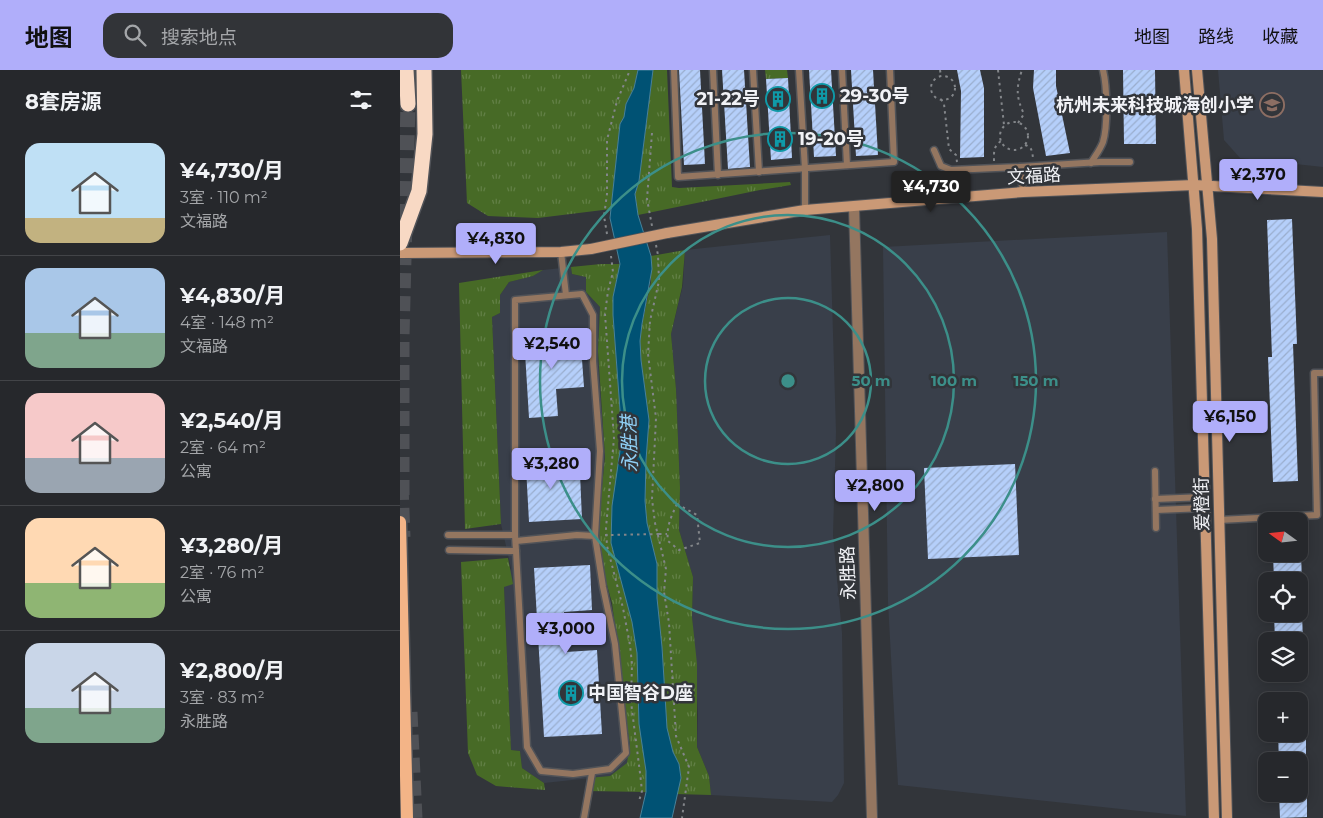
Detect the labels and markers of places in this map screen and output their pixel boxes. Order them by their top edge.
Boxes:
building icon: 29-30号 [809,83,835,109]
place label: 29-30号 [840,85,910,107]
building icon: 21-22号 [765,86,791,112]
place label: 21-22号 [696,88,760,110]
school or university icon: 杭州未来科技城海创小学 [1259,92,1285,118]
place label: 杭州未来科技城海创小学 [1056,94,1254,116]
building icon: 19-20号 [767,126,793,152]
place label: 19-20号 [798,128,864,150]
pin: ¥2,370 [1217,158,1299,201]
pin: ¥4,730 [890,170,972,213]
pin: ¥4,830 [455,222,537,265]
pin: ¥2,540 [511,328,593,370]
centre of rings [779,372,797,390]
pin: ¥6,150 [1189,400,1271,443]
pin: ¥3,280 [510,448,592,490]
pin: ¥2,800 [834,470,916,512]
pin: ¥3,000 [525,612,607,655]
building icon: 中国智谷D座 [558,680,584,706]
place label: 中国智谷D座 [588,682,693,704]

